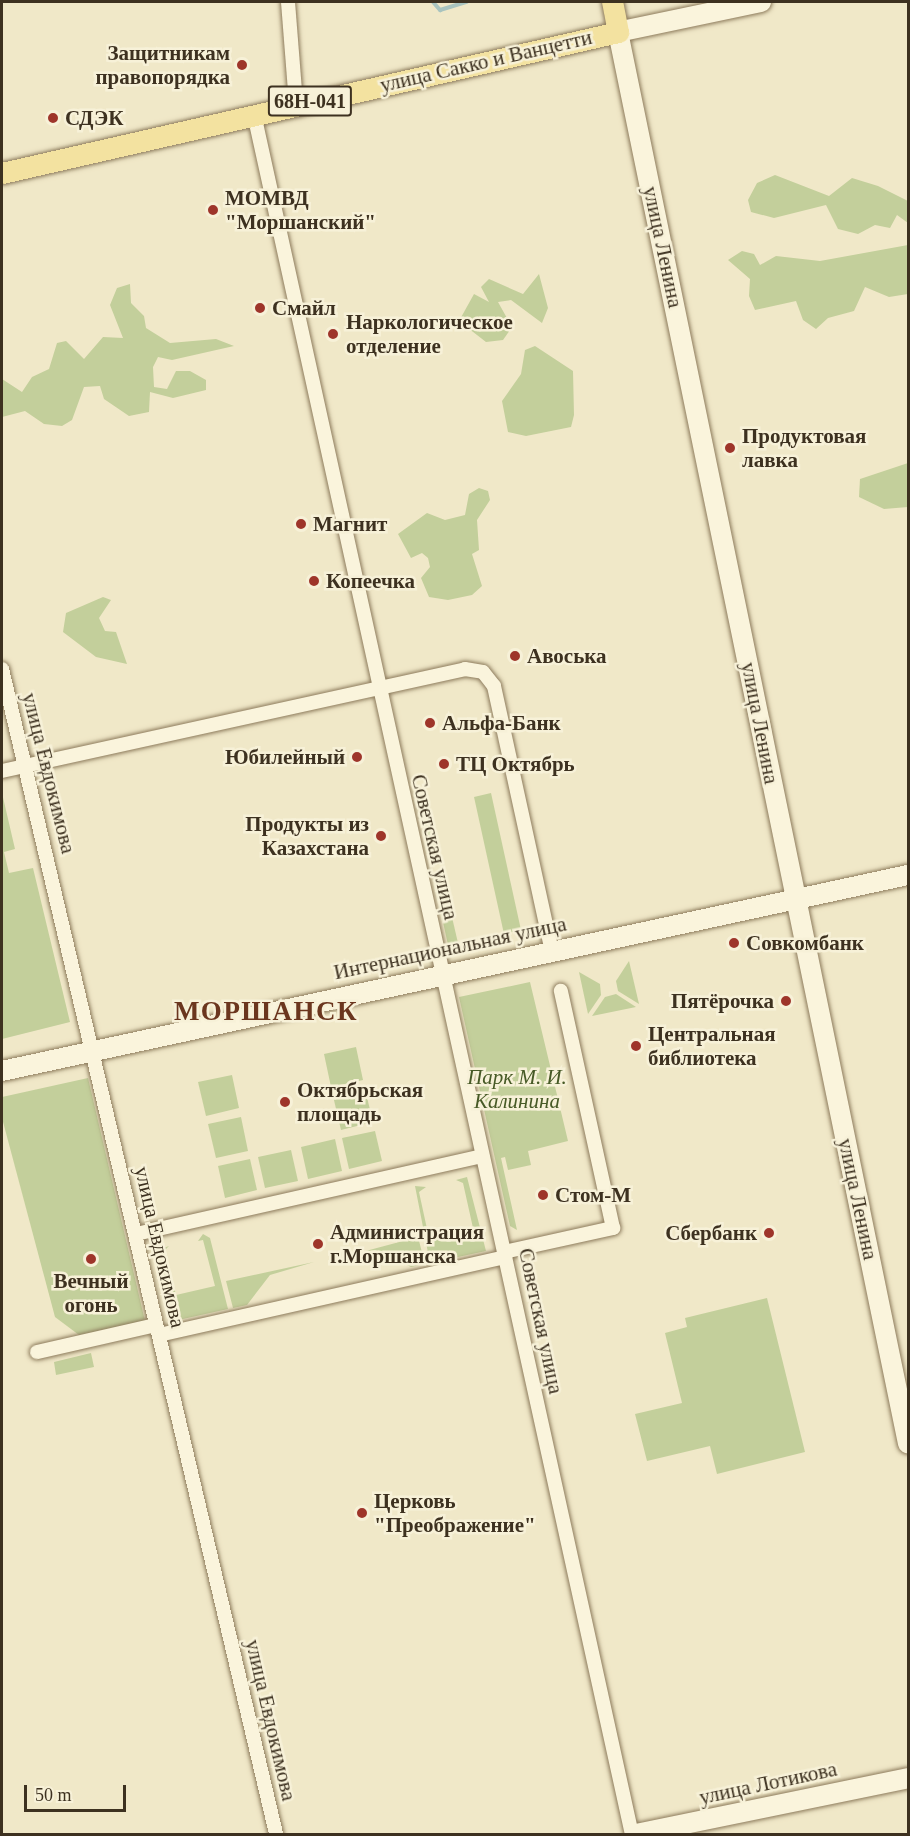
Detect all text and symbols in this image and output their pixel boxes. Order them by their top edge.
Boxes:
street label: улица Сакко и Ванцетти [378,24,594,98]
place label: Защитникам правопорядка [95,40,230,90]
marker: Защитникам правопорядка [235,58,249,72]
road number: 68Н-041 [266,84,354,118]
place label: СДЭК [65,105,124,131]
marker: СДЭК [46,111,60,125]
street label: улица Ленина [638,184,688,310]
place label: МОМВД "Моршанский" [225,185,376,235]
marker: МОМВД "Моршанский" [206,203,220,217]
place label: Смайл [272,295,336,321]
marker: Смайл [253,301,267,315]
place label: Наркологическое отделение [346,309,513,359]
marker: Наркологическое отделение [324,325,342,343]
place label: Продуктовая лавка [742,423,866,473]
marker: Продуктовая лавка [723,441,737,455]
place label: Магнит [313,511,387,537]
marker: Магнит [294,517,308,531]
place label: Копеечка [326,568,415,594]
marker: Копеечка [307,574,321,588]
place label: Авоська [527,643,607,669]
marker: Авоська [508,649,522,663]
street label: улица Ленина [736,660,784,786]
street label: улица Евдокимова [17,690,81,856]
place label: Альфа-Банк [442,710,561,736]
marker: Альфа-Банк [423,716,437,730]
place label: Юбилейный [225,744,345,770]
marker: Юбилейный [350,750,364,764]
place label: ТЦ Октябрь [456,751,575,777]
marker: ТЦ Октябрь [437,757,451,771]
street label: Советская улица [406,772,464,922]
place label: Продукты из Казахстана [245,811,369,861]
marker: Продукты из Казахстана [374,829,388,843]
street label: Интернациональная улица [331,911,569,985]
place label: Совкомбанк [746,930,864,956]
marker: Совкомбанк [727,936,741,950]
place label: Пятёрочка [671,988,774,1014]
marker: Пятёрочка [779,994,793,1008]
district label: МОРШАНСК [174,996,358,1028]
place label: Центральная библиотека [648,1021,776,1071]
marker: Центральная библиотека [629,1039,643,1053]
park label: Парк М. И. Калинина [467,1064,567,1114]
place label: Октябрьская площадь [297,1077,423,1127]
marker: Октябрьская площадь [278,1095,292,1109]
street label: улица Ленина [833,1136,883,1262]
street label: улица Евдокимова [129,1164,191,1330]
place label: Стом-М [555,1182,631,1208]
marker: Стом-М [536,1188,550,1202]
place label: Администрация г.Моршанска [330,1219,484,1269]
place label: Сбербанк [665,1220,757,1246]
marker: Сбербанк [762,1226,776,1240]
marker: Администрация г.Моршанска [311,1237,325,1251]
street label: Советская улица [513,1246,569,1396]
marker: Вечный огонь [84,1252,98,1266]
place label: Вечный огонь [53,1268,129,1318]
place label: Церковь "Преображение" [374,1488,536,1538]
marker: Церковь "Преображение" [355,1506,369,1520]
street label: улица Евдокимова [240,1637,302,1803]
street label: улица Лотикова [697,1756,839,1810]
scale bar [27,1773,129,1811]
text: 50 m [35,1785,72,1805]

